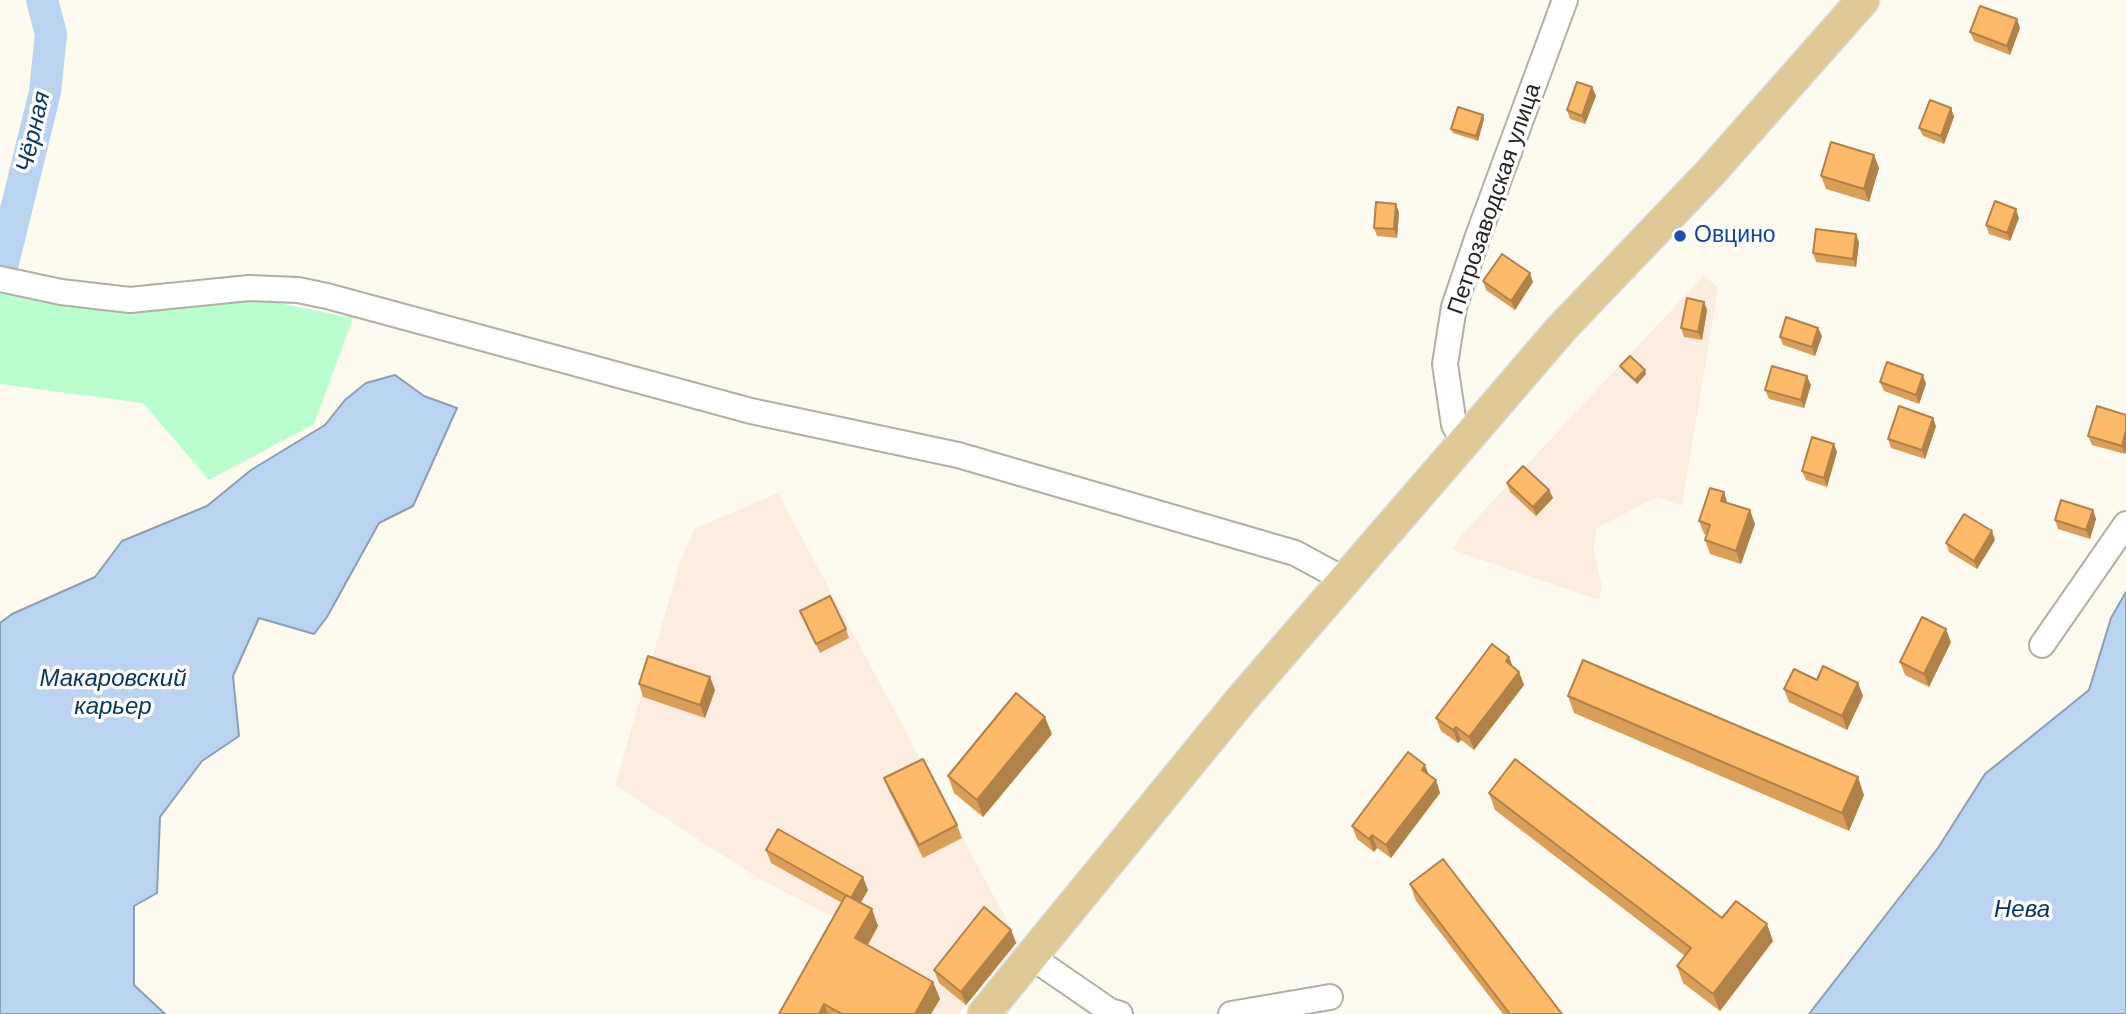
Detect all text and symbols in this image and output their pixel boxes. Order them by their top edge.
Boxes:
street label: Петрозаводская улица [1443,80,1547,318]
water label: Чёрная [11,89,57,175]
place label: Овцино [1694,222,1776,250]
marker: Овцино [1672,228,1688,244]
water label: Макаровский карьер [39,665,187,721]
water label: Нева [1994,896,2050,924]

